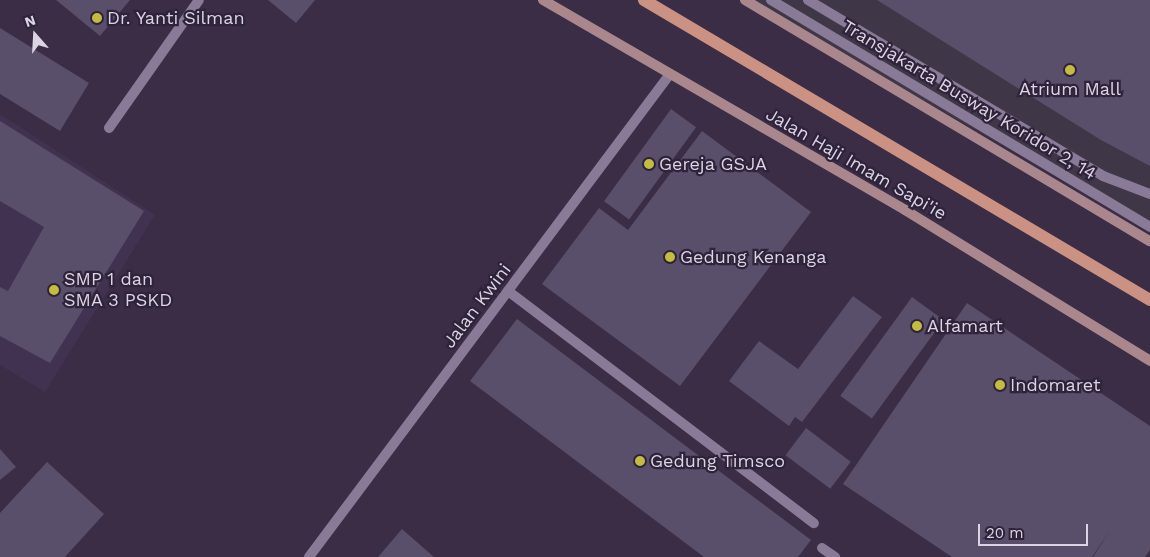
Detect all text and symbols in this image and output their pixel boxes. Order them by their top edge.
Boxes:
place label: Dr. Yanti Silman [107,7,245,29]
north arrow [10,10,60,60]
text: N [23,12,38,30]
marker: Dr. Yanti Silman [91,12,103,24]
street label: Transjakarta Busway Koridor 2, 14 [837,15,1101,185]
marker: Atrium Mall [1064,64,1076,76]
place label: Atrium Mall [1019,78,1121,100]
street label: Jalan Haji Imam Sapi'ie [762,103,950,225]
place label: Gereja GSJA [659,153,767,175]
marker: Gereja GSJA [643,158,655,170]
place label: Gedung Kenanga [680,246,826,268]
marker: Gedung Kenanga [664,251,676,263]
street label: Jalan Kwini [438,260,516,352]
place label: SMP 1 dan SMA 3 PSKD [64,269,173,312]
marker: SMP 1 dan SMA 3 PSKD [48,284,60,296]
place label: Alfamart [927,315,1003,337]
marker: Alfamart [911,320,923,332]
place label: Indomaret [1010,374,1101,396]
marker: Indomaret [994,379,1006,391]
place label: Gedung Timsco [650,450,786,472]
marker: Gedung Timsco [634,455,646,467]
scale bar [980,514,1090,546]
text: 20 m [986,524,1024,542]

